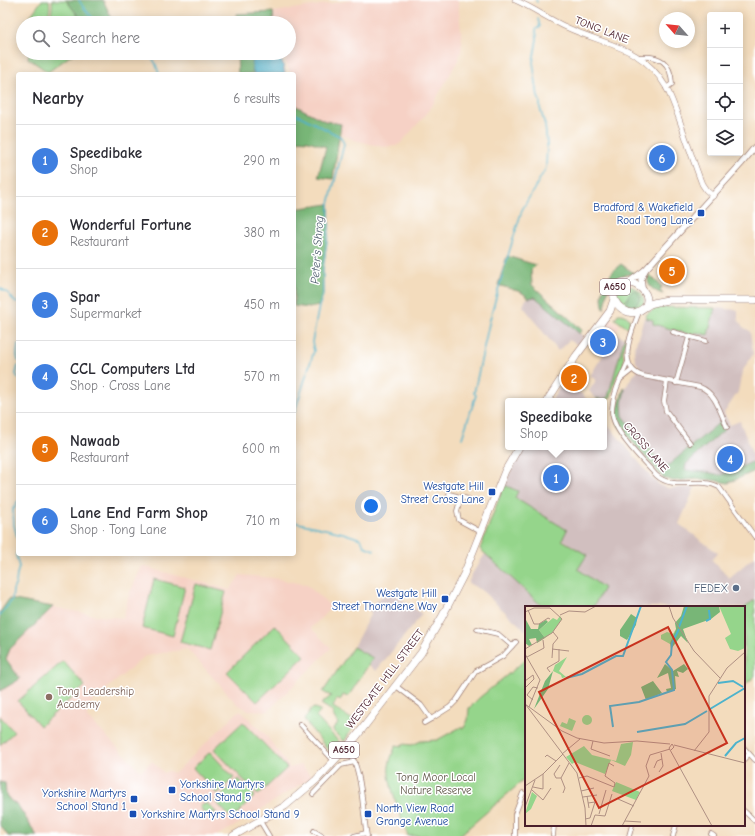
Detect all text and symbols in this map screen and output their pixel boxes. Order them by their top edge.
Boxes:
north arrow [659,12,695,48]
map controls [707,12,743,156]
button: + [707,12,743,48]
street label: TONG LANE [573,14,631,46]
search box [16,16,296,60]
icon: search [30,27,52,49]
text: Search here [62,29,140,47]
button: − [707,48,743,84]
button: locate [707,84,743,120]
text: Nearby [32,89,83,108]
text: 6 results [233,91,280,106]
button: layers [707,120,743,156]
pin: 6 [649,143,675,173]
text: Speedibake [70,144,142,162]
text: 1 [42,153,48,168]
text: 290 m [243,153,280,168]
text: Shop [70,162,98,177]
place label: Bradford & Wakefield Road Tong Lane [593,201,693,227]
marker: Bradford & Wakefield Road Tong Lane [696,208,706,218]
water label: Peter's Shrog [308,215,326,285]
text: Wonderful Fortune [70,216,191,234]
text: 2 [42,225,48,240]
text: 380 m [244,225,280,240]
text: Restaurant [70,234,129,249]
pin: 5 [659,256,685,286]
road number: A650 [600,279,630,295]
text: Spar [70,288,100,306]
text: 3 [42,297,48,312]
text: 450 m [244,297,280,312]
text: Supermarket [70,306,141,321]
pin: 3 [590,327,616,357]
text: CCL Computers Ltd [70,360,195,378]
pin: 2 [561,363,587,393]
text: 4 [42,369,48,384]
text: 570 m [244,369,280,384]
text: Shop · Cross Lane [70,378,170,393]
popup [505,398,607,450]
text: Speedibake [520,408,592,426]
street label: CROSS LANE [621,419,671,475]
text: Shop [520,426,548,441]
text: Nawaab [70,432,120,450]
text: 5 [42,441,48,456]
text: 600 m [242,441,280,456]
pin: 4 [717,444,743,474]
text: Restaurant [70,450,129,465]
pin: 1 [543,463,569,493]
place label: Westgate Hill Street Cross Lane [401,480,484,506]
marker: Westgate Hill Street Cross Lane [487,487,497,497]
your location [361,496,381,516]
text: Lane End Farm Shop [70,504,208,522]
text: 6 [42,513,48,528]
text: 710 m [246,513,280,528]
text: Shop · Tong Lane [70,522,166,537]
place label: FEDEX [694,582,728,595]
marker: FEDEX [731,583,741,593]
place label: Westgate Hill Street Thorndene Way [332,587,437,613]
marker: Westgate Hill Street Thorndene Way [440,594,450,604]
inset map [525,606,745,826]
street label: WESTGATE HILL STREET [343,626,427,731]
place label: Tong Leadership Academy [57,685,134,711]
marker: Tong Leadership Academy [44,692,54,702]
road number: A650 [329,742,359,758]
park label: Tong Moor Local Nature Reserve [396,771,476,797]
place label: Yorkshire Martyrs School Stand 5 [180,778,264,804]
marker: Yorkshire Martyrs School Stand 5 [167,785,177,795]
place label: Yorkshire Martyrs School Stand 1 [42,787,126,813]
marker: Yorkshire Martyrs School Stand 1 [129,794,139,804]
place label: North View Road Grange Avenue [376,802,454,828]
place label: Yorkshire Martyrs School Stand 9 [141,808,300,821]
marker: Yorkshire Martyrs School Stand 9 [128,809,138,819]
marker: North View Road Grange Avenue [363,809,373,819]

